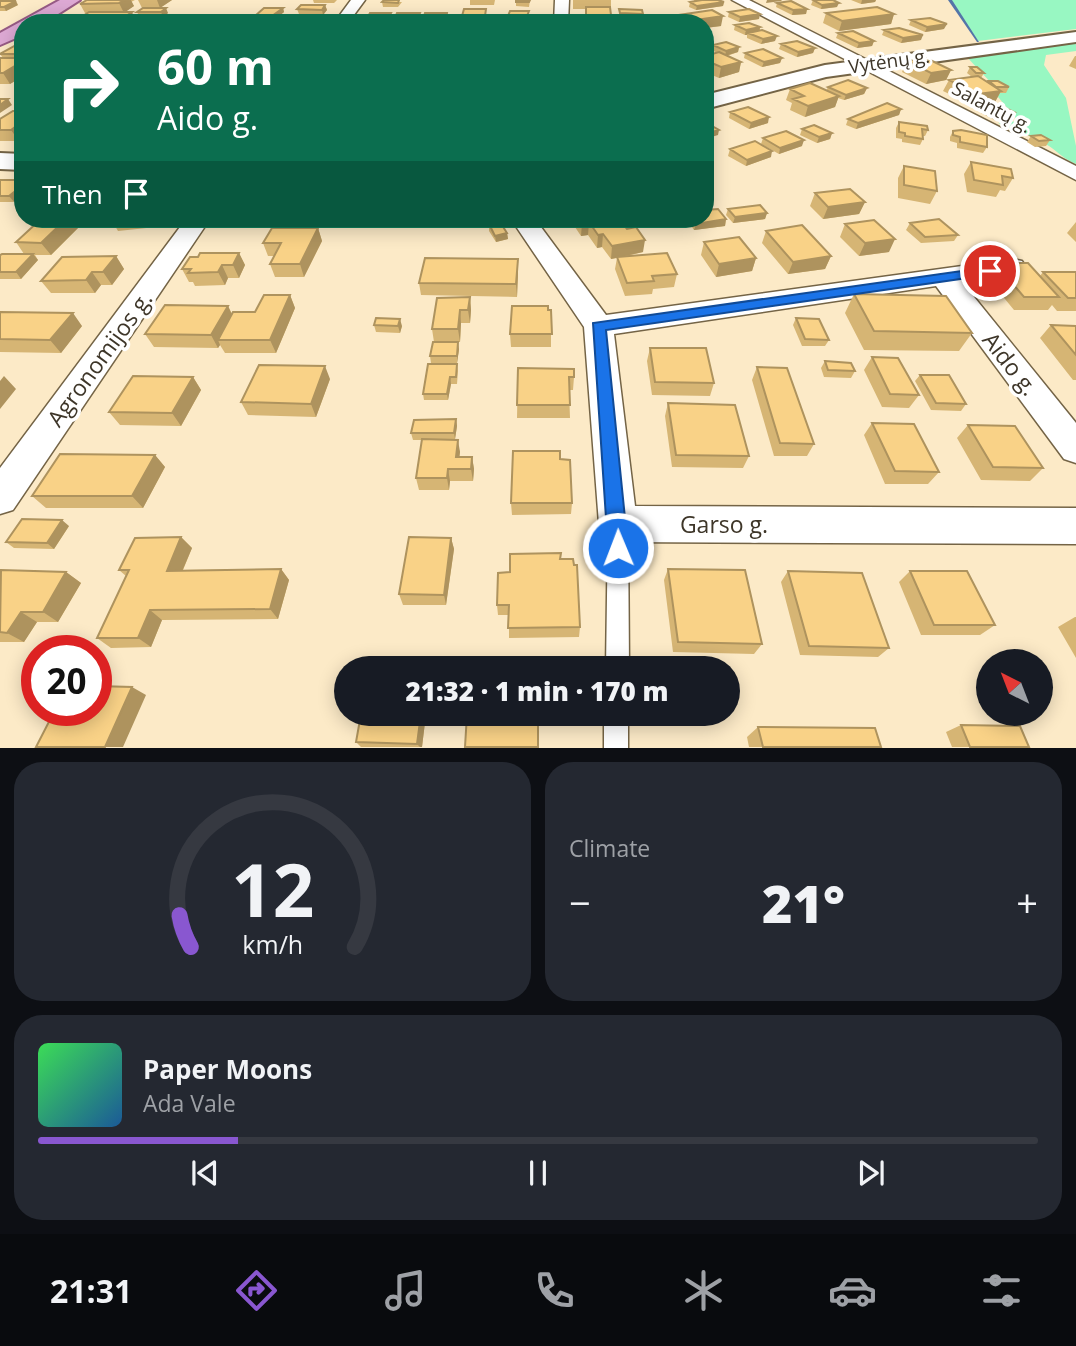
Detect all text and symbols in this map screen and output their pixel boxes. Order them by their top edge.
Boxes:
text: 60 m [157,33,274,99]
icon: right [42,42,133,133]
street label: Vytėnų g. [847,42,931,80]
street label: Salantų g. [948,75,1036,139]
text: Aido g. [157,96,258,139]
icon: arrive [117,175,155,213]
text: Then [42,176,103,212]
pin [960,241,1020,301]
icon: arrive [971,252,1009,290]
street label: Agronomijos g. [39,284,159,433]
street label: Aido g. [976,325,1046,402]
street label: Garso g. [680,508,768,540]
position arrow [581,511,655,585]
speed limit sign: 20 [21,635,112,726]
north arrow [976,649,1054,726]
map controls [976,649,1053,726]
text: 21:32 · 1 min · 170 m [406,673,668,709]
text: Climate [569,832,650,864]
text: 12 [231,840,314,939]
text: 21° [762,867,845,938]
text: − [569,876,591,928]
text: + [1016,876,1038,928]
text: km/h [242,927,303,961]
text: Paper Moons [143,1051,312,1087]
text: Ada Vale [143,1087,236,1119]
icon: previous [186,1154,224,1192]
icon: pause [519,1154,557,1192]
icon: next [852,1154,890,1192]
icon: directions [232,1266,281,1315]
icon: music [381,1266,430,1315]
icon: phone [530,1266,579,1315]
icon: climate [679,1266,728,1315]
icon: car [828,1266,877,1315]
icon: filters [977,1266,1026,1315]
text: 21:31 [50,1269,132,1312]

